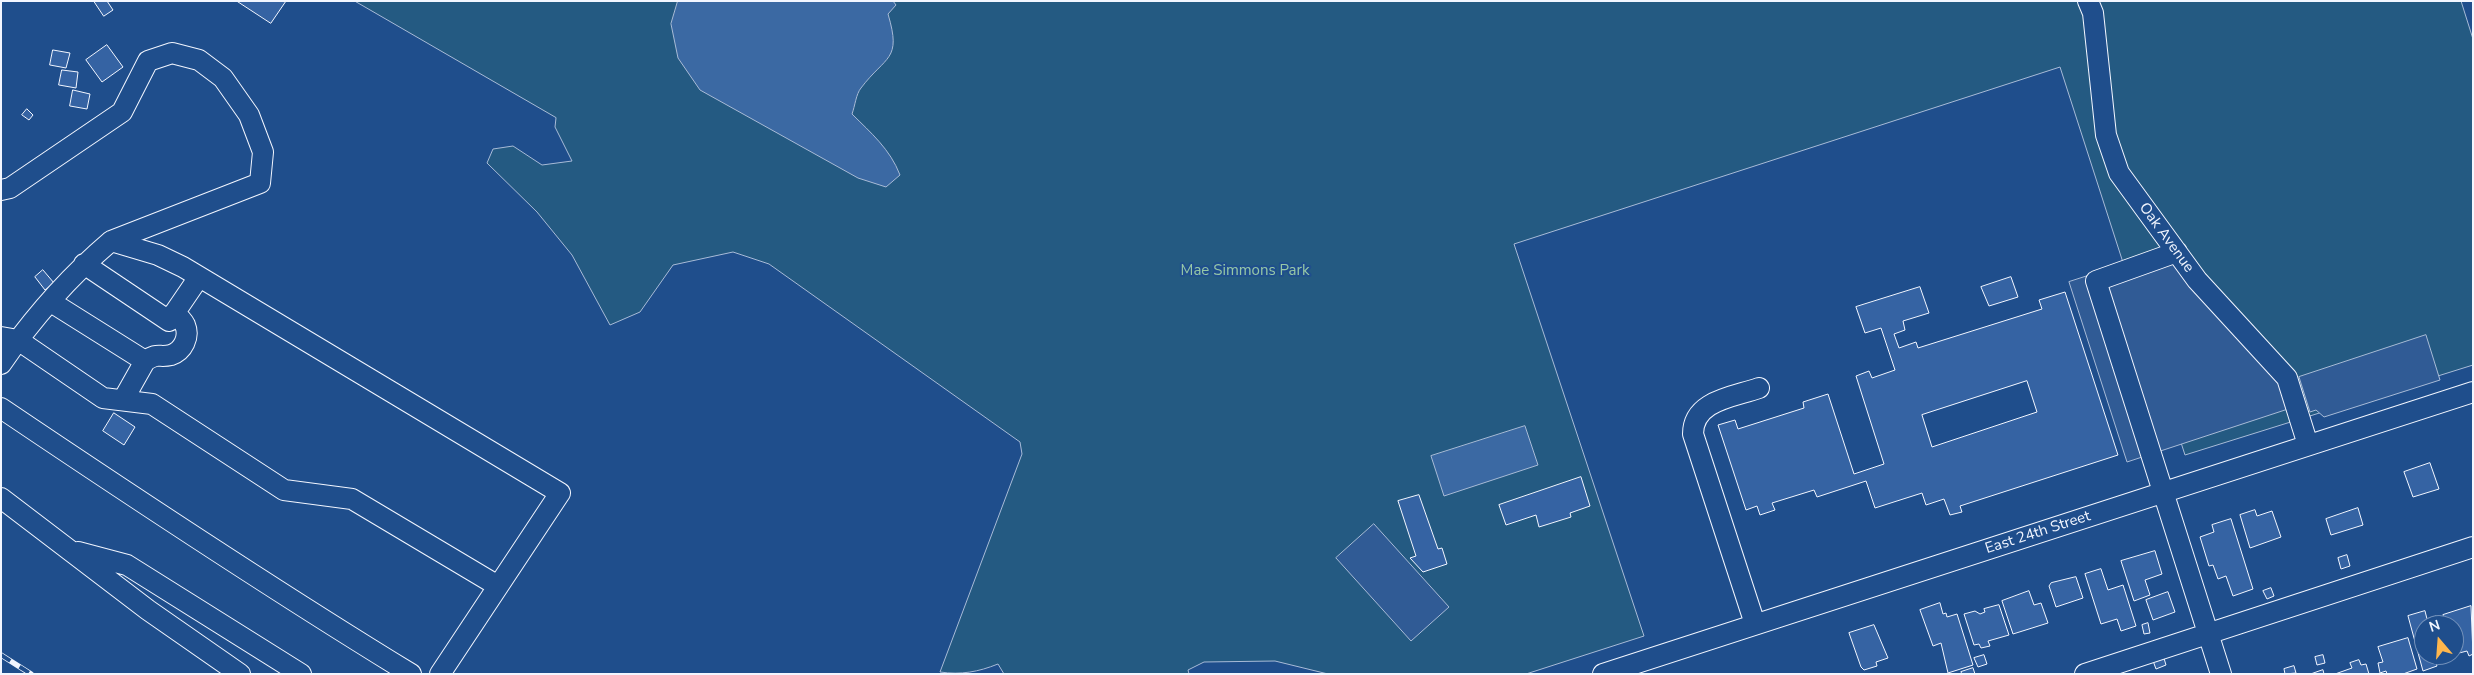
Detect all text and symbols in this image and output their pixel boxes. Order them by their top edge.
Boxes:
street label: Oak Avenue [2135,200,2197,276]
park label: Mae Simmons Park [1181,262,1309,280]
street label: East 24th Street [1983,508,2093,558]
north arrow [2414,615,2464,665]
text: N [2427,616,2442,637]

